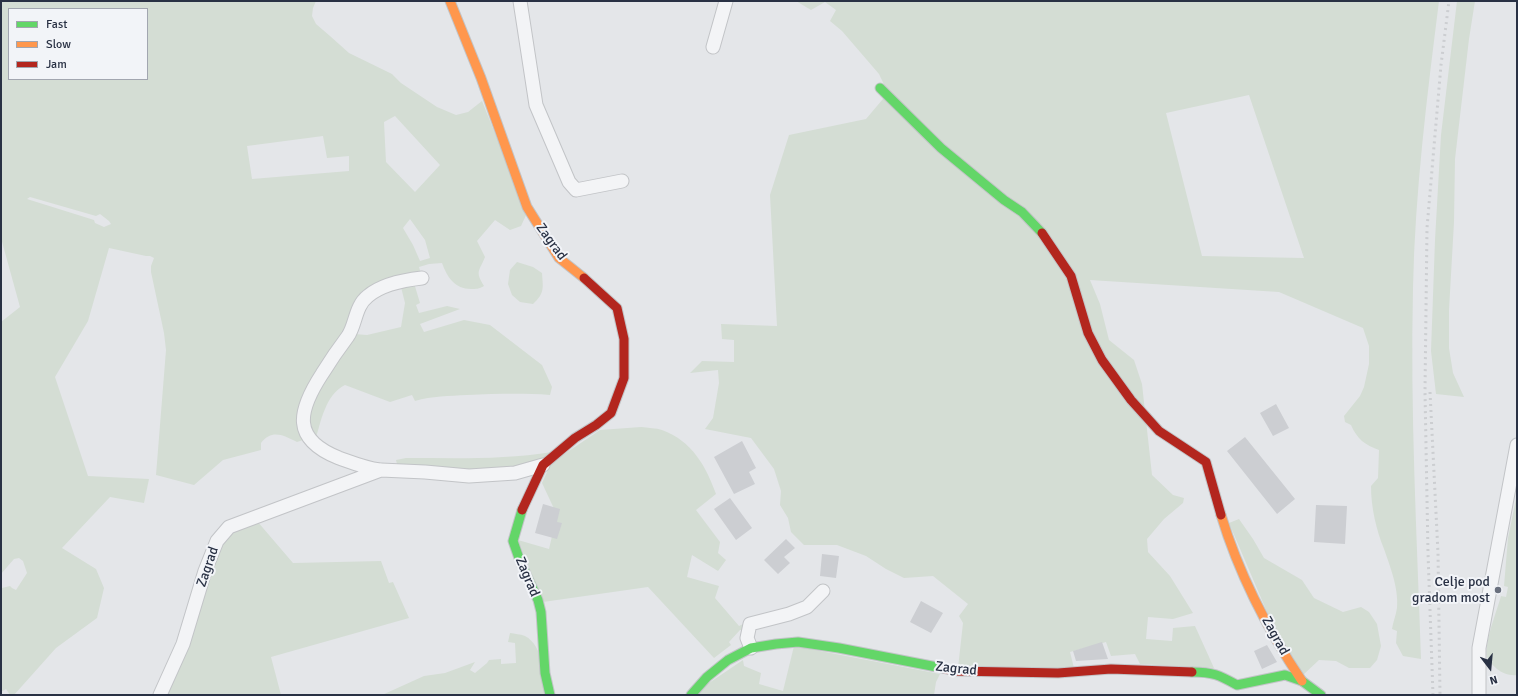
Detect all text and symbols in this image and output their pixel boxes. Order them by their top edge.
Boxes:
legend [8,8,148,80]
text: Fast [46,17,67,32]
text: Slow [46,37,71,52]
text: Jam [46,57,67,72]
street label: Zagrad [532,220,570,264]
street label: Zagrad [193,545,223,589]
street label: Zagrad [511,555,543,599]
place label: Celje pod gradom most [1412,574,1490,606]
marker: Celje pod gradom most [1493,585,1503,595]
street label: Zagrad [1258,614,1292,658]
north arrow [1470,648,1510,688]
street label: Zagrad [934,658,978,680]
text: N [1488,673,1499,687]

